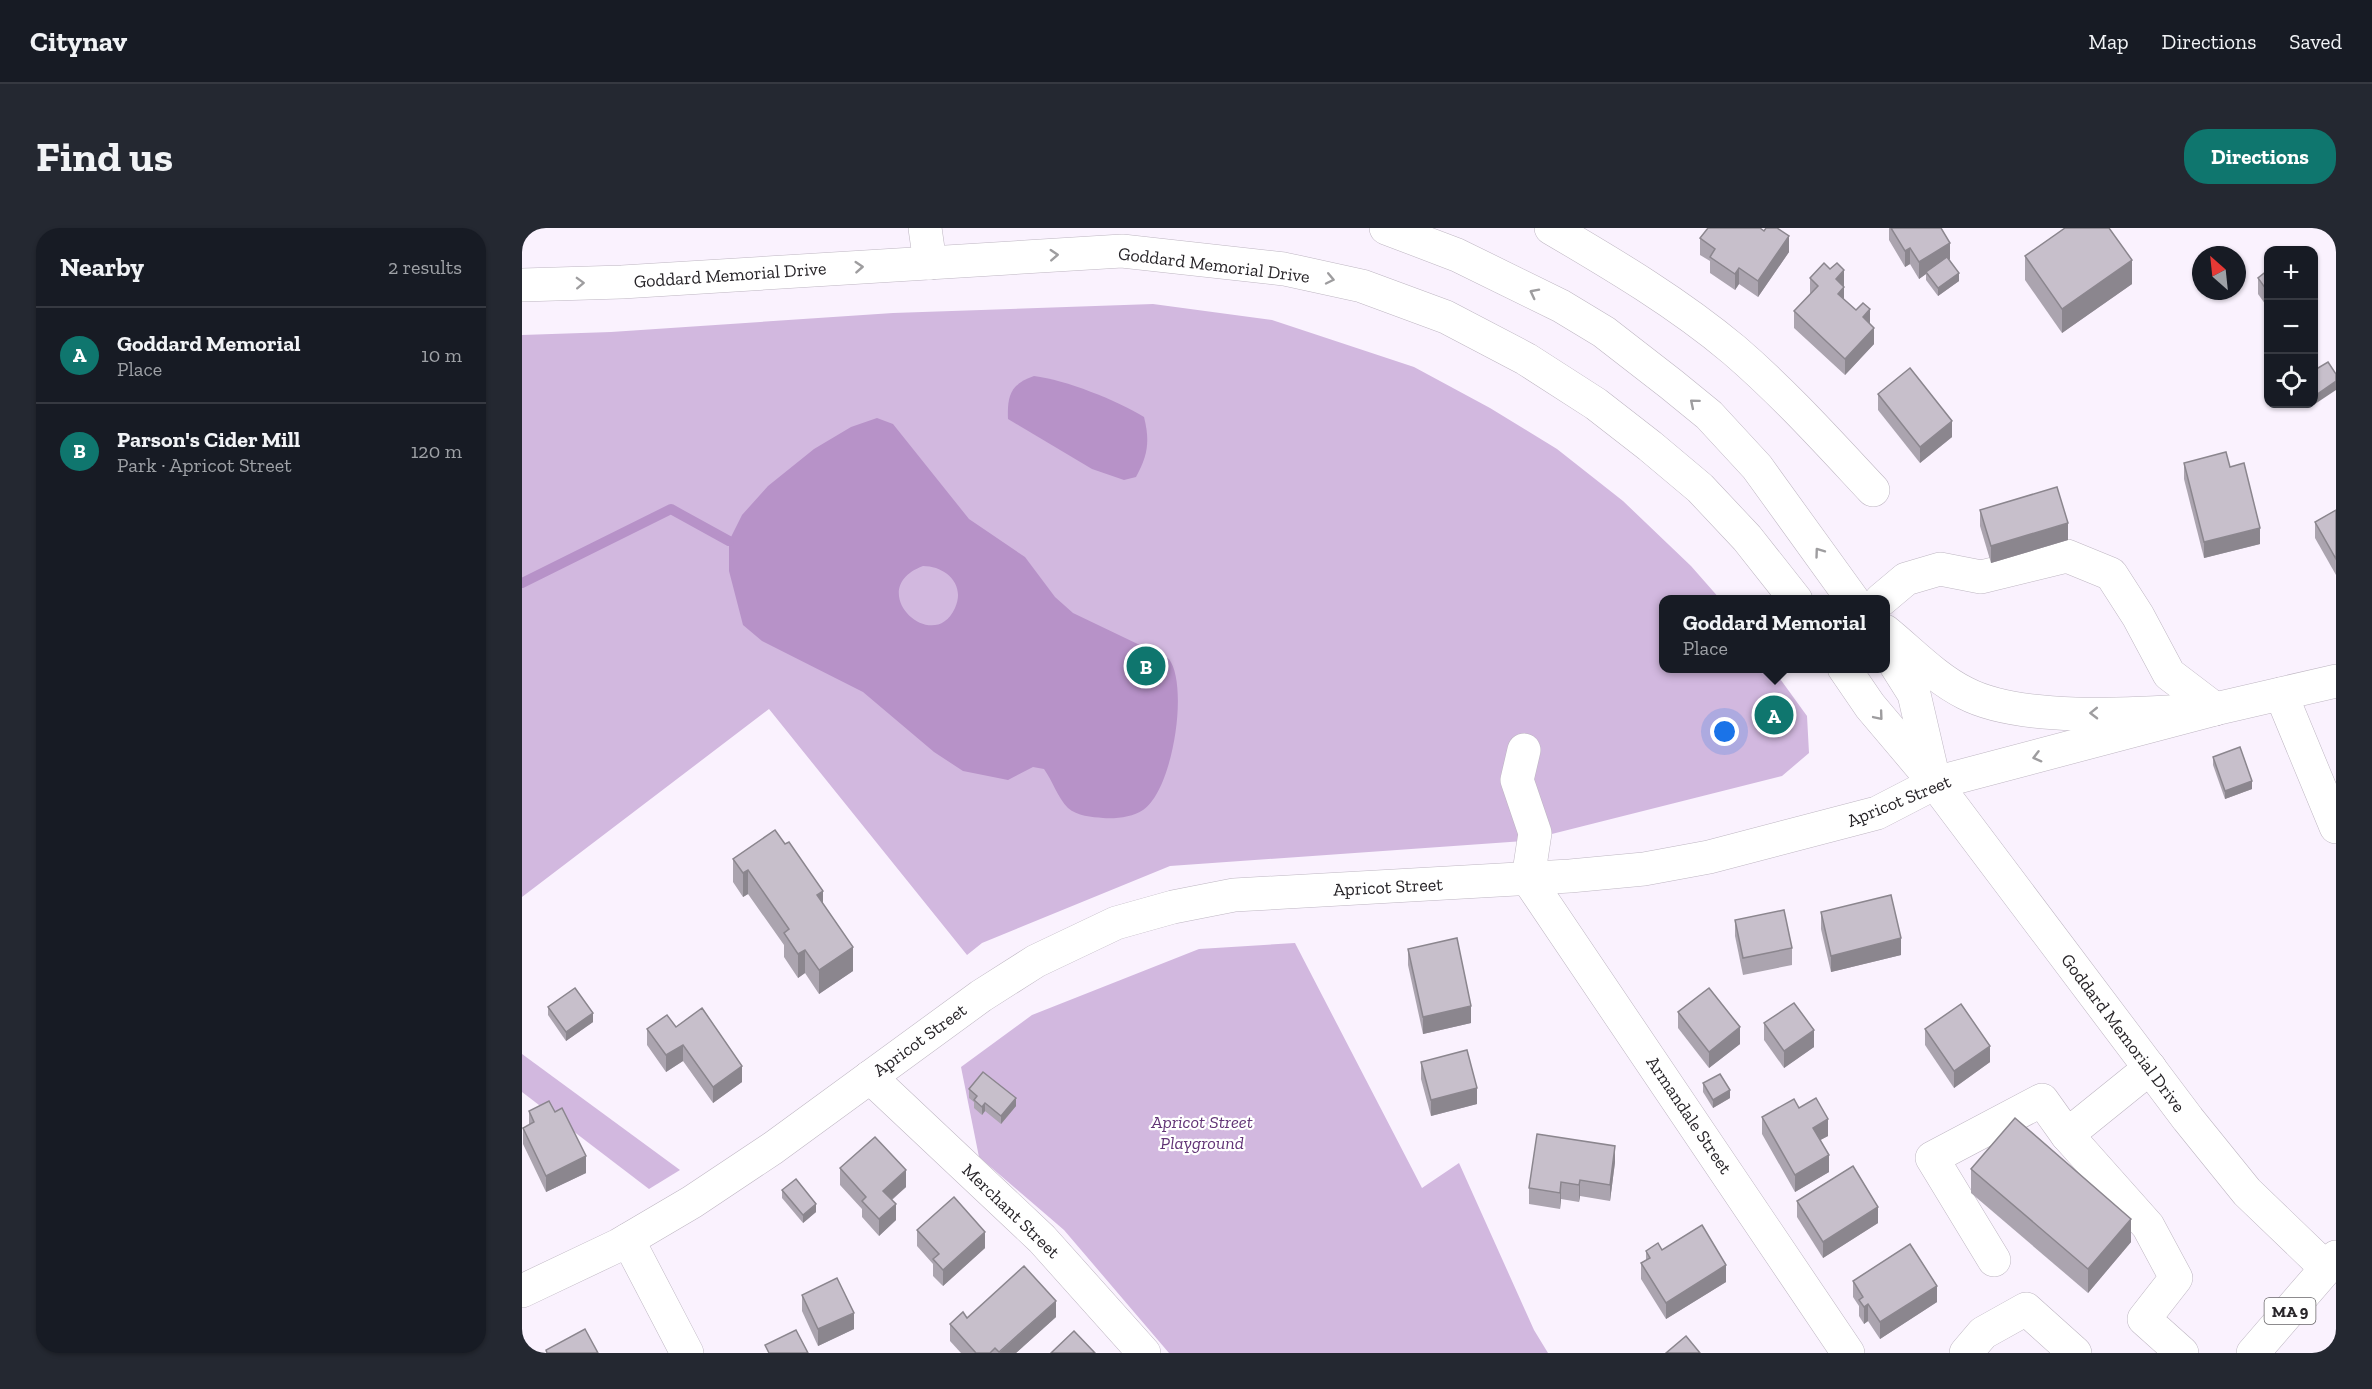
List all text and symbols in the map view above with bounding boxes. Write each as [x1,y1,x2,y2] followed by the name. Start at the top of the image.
[30,25,127,58] text: Citynav
[2089,29,2129,54] text: Map
[2162,29,2256,54] text: Directions
[2289,29,2342,54] text: Saved
[2184,129,2336,184] button: Directions
[36,131,173,182] text: Find us
[1117,242,1311,288] street label: Goddard Memorial Drive
[2192,246,2246,300] north arrow
[2264,246,2318,408] map controls
[2264,246,2318,300] button: +
[1049,249,1058,262] one-way arrow
[60,251,144,283] text: Nearby
[388,255,462,279] text: 2 results
[633,257,827,293] street label: Goddard Memorial Drive
[854,261,863,274] one-way arrow
[1325,272,1335,285] one-way arrow
[576,277,585,290] one-way arrow
[1529,288,1540,300] one-way arrow
[2264,300,2318,354] button: −
[117,330,301,357] text: Goddard Memorial
[73,343,86,367] text: A
[421,343,462,367] text: 10 m
[2264,354,2318,408] button: locate
[117,357,162,381] text: Place
[1690,399,1701,410] one-way arrow
[117,426,300,453] text: Parson's Cider Mill
[73,439,86,463] text: B
[411,439,462,463] text: 120 m
[117,453,292,477] text: Park · Apricot Street
[1815,547,1826,558] one-way arrow
[1659,595,1890,673] popup
[1683,609,1866,636] text: Goddard Memorial
[1683,636,1728,660] text: Place
[1126,644,1166,688] pin: B
[1754,692,1794,738] pin: A
[2089,707,2098,719] one-way arrow
[1871,709,1882,720] one-way arrow
[1710,717,1739,746] your location
[2032,749,2042,762] one-way arrow
[1844,770,1954,832] street label: Apricot Street
[1333,873,1444,901] street label: Apricot Street
[2056,949,2190,1117] street label: Goddard Memorial Drive
[869,999,971,1081] street label: Apricot Street
[1642,1052,1737,1178] street label: Armandale Street
[1150,1111,1253,1154] park label: Apricot Street Playground
[958,1159,1065,1263] street label: Merchant Street
[2264,1298,2316,1324] road number: MA 9

